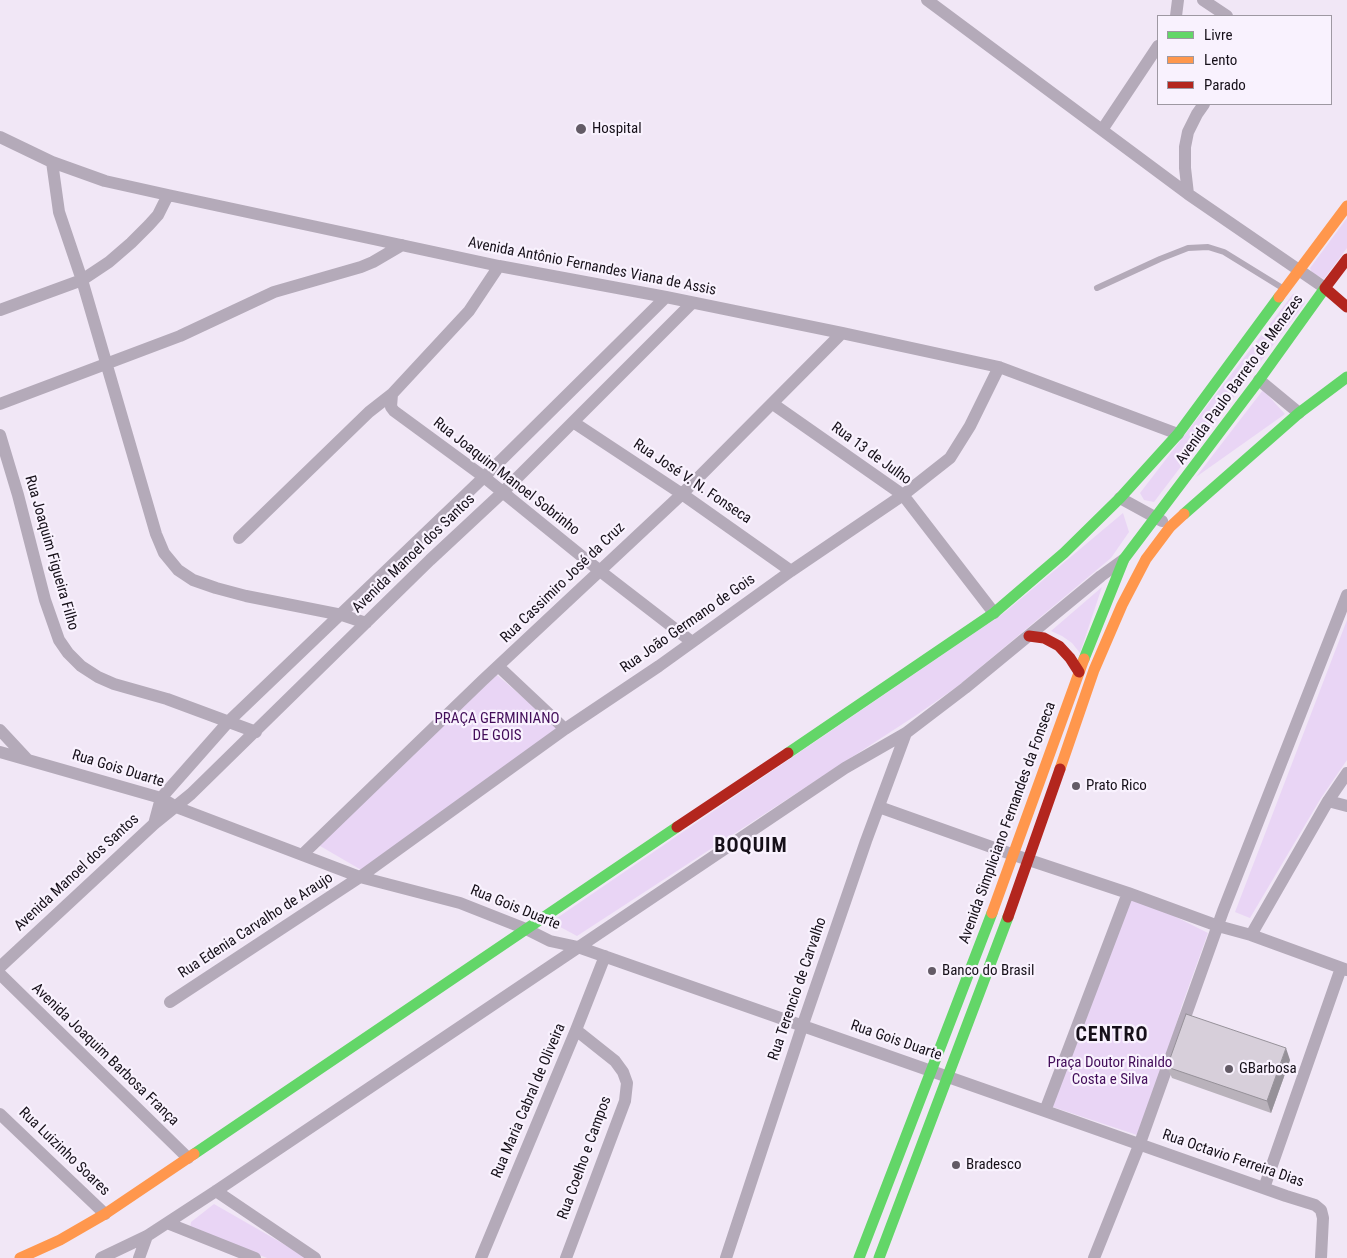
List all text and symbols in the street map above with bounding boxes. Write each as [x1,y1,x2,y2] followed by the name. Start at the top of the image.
[1157,15,1332,105] legend
[1204,26,1232,44] text: Livre
[1204,51,1237,69] text: Lento
[1204,76,1246,94] text: Parado
[592,120,642,138] place label: Hospital
[574,122,588,136] marker: Hospital
[466,234,718,300] street label: Avenida Antônio Fernandes Viana de Assis
[1172,292,1308,468] street label: Avenida Paulo Barreto de Menezes
[429,414,583,540] street label: Rua Joaquim Manoel Sobrinho
[827,419,915,489] street label: Rua 13 de Julho
[630,436,754,528] street label: Rua José V. N. Fonseca
[20,473,82,633] street label: Rua Joaquim Figueira Filho
[349,491,479,617] street label: Avenida Manoel dos Santos
[497,519,629,647] street label: Rua Cassimiro José da Cruz
[617,571,759,677] street label: Rua João Germano de Gois
[956,700,1060,946] street label: Avenida Simpliciano Fernandes da Fonseca
[435,710,559,745] park label: PRAÇA GERMINIANO DE GOIS
[70,746,166,792] street label: Rua Gois Duarte
[1086,777,1147,795] place label: Prato Rico
[1070,780,1082,792] marker: Prato Rico
[11,811,143,935] street label: Avenida Manoel dos Santos
[714,835,788,859] district label: BOQUIM
[175,869,337,983] street label: Rua Edenia Carvalho de Araujo
[467,882,563,934] street label: Rua Gois Duarte
[765,915,831,1063] street label: Rua Terencio de Carvalho
[942,962,1034,980] place label: Banco do Brasil
[926,965,938,977] marker: Banco do Brasil
[28,980,182,1130] street label: Avenida Joaquim Barbosa França
[848,1017,944,1065] street label: Rua Gois Duarte
[488,1021,570,1181] street label: Rua Maria Cabral de Oliveira
[1075,1024,1149,1048] district label: CENTRO
[1048,1054,1172,1089] park label: Praça Doutor Rinaldo Costa e Silva
[1239,1060,1297,1078] place label: GBarbosa
[1223,1063,1235,1075] marker: GBarbosa
[554,1094,616,1222] street label: Rua Coelho e Campos
[15,1104,113,1200] street label: Rua Luizinho Soares
[1160,1126,1306,1192] street label: Rua Octavio Ferreira Dias
[966,1156,1021,1174] place label: Bradesco
[950,1159,962,1171] marker: Bradesco

